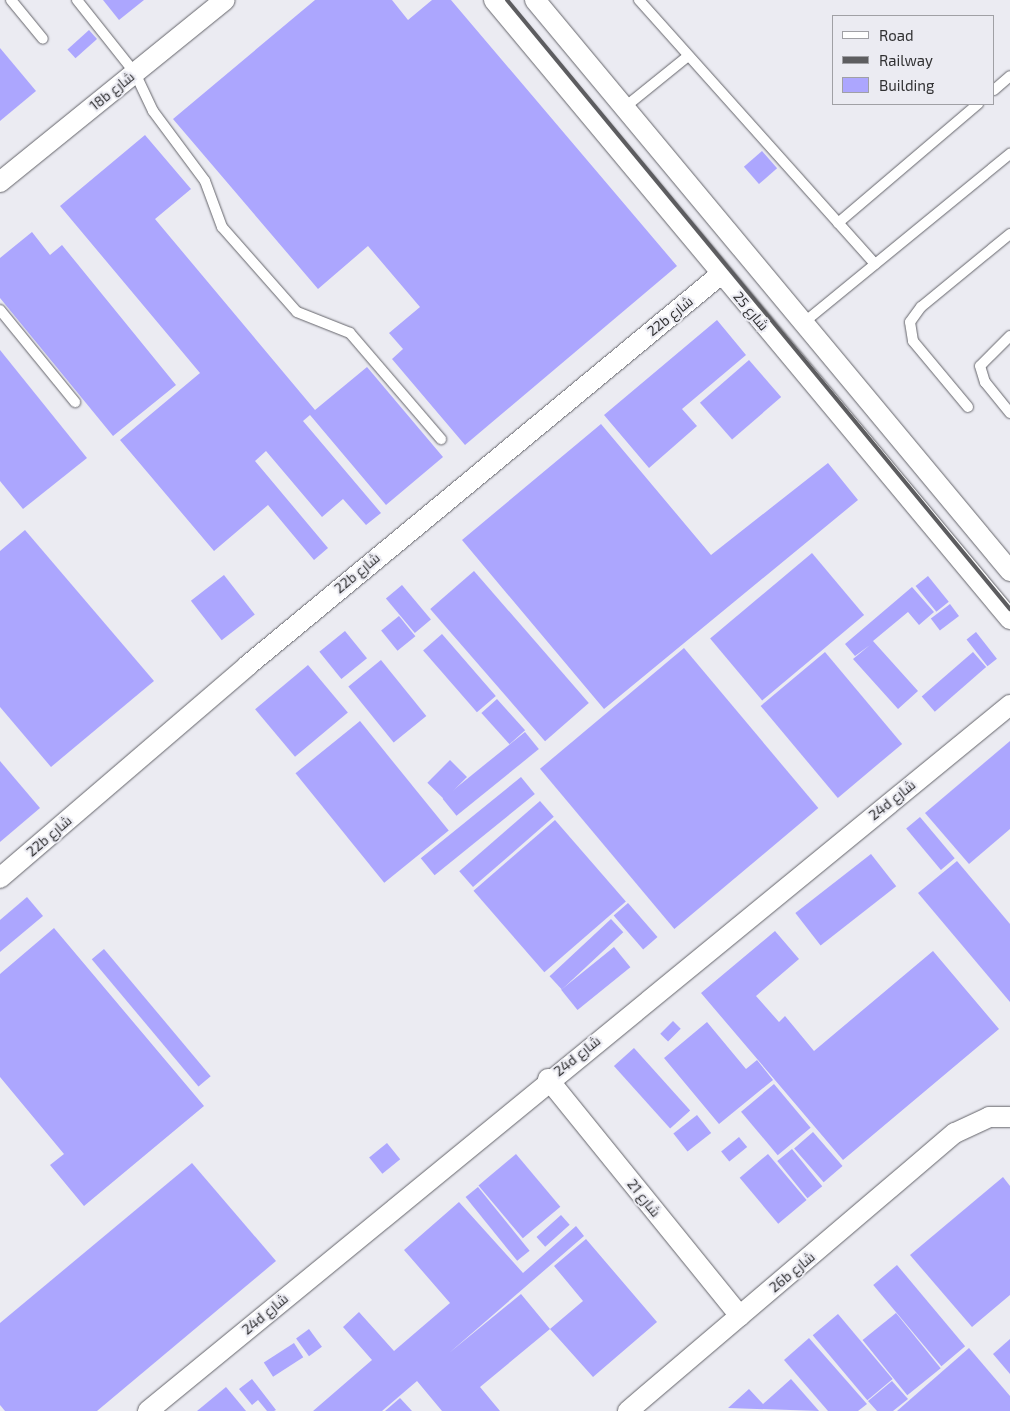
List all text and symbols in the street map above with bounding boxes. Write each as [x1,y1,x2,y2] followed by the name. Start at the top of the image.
[832,15,995,105] legend
[879,26,914,44] text: Road
[879,51,933,69] text: Railway
[86,68,138,114] street label: 18b شارع
[879,76,934,94] text: Building
[730,288,772,334] street label: شارع 25
[644,292,696,340] street label: 22b شارع
[331,549,383,597] street label: 22b شارع
[865,776,919,824] street label: 24d شارع
[23,812,75,860] street label: 22b شارع
[550,1032,604,1080] street label: 24d شارع
[624,1176,664,1220] street label: شارع 21
[766,1248,818,1296] street label: 26b شارع
[239,1290,291,1338] street label: 24d شارع

